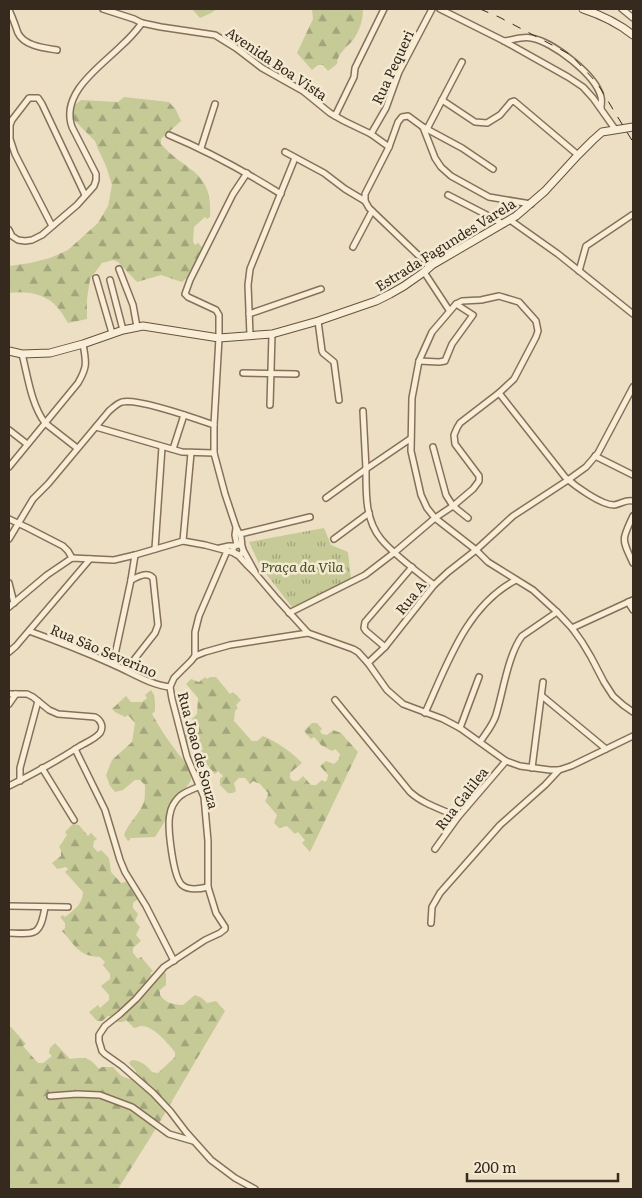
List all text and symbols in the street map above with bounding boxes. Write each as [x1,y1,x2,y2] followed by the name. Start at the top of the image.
[222,21,332,105] street label: Avenida Boa Vista
[366,26,418,107] street label: Rua Pequeri
[371,192,519,295] street label: Estrada Fagundes Varela
[260,556,344,576] park label: Praça da Vila
[390,575,430,618] street label: Rua A
[47,618,161,682] street label: Rua São Severino
[174,689,224,811] street label: Rua Joao de Souza
[430,762,492,834] street label: Rua Galilea
[467,1150,618,1182] scale bar
[474,1155,517,1178] text: 200 m

